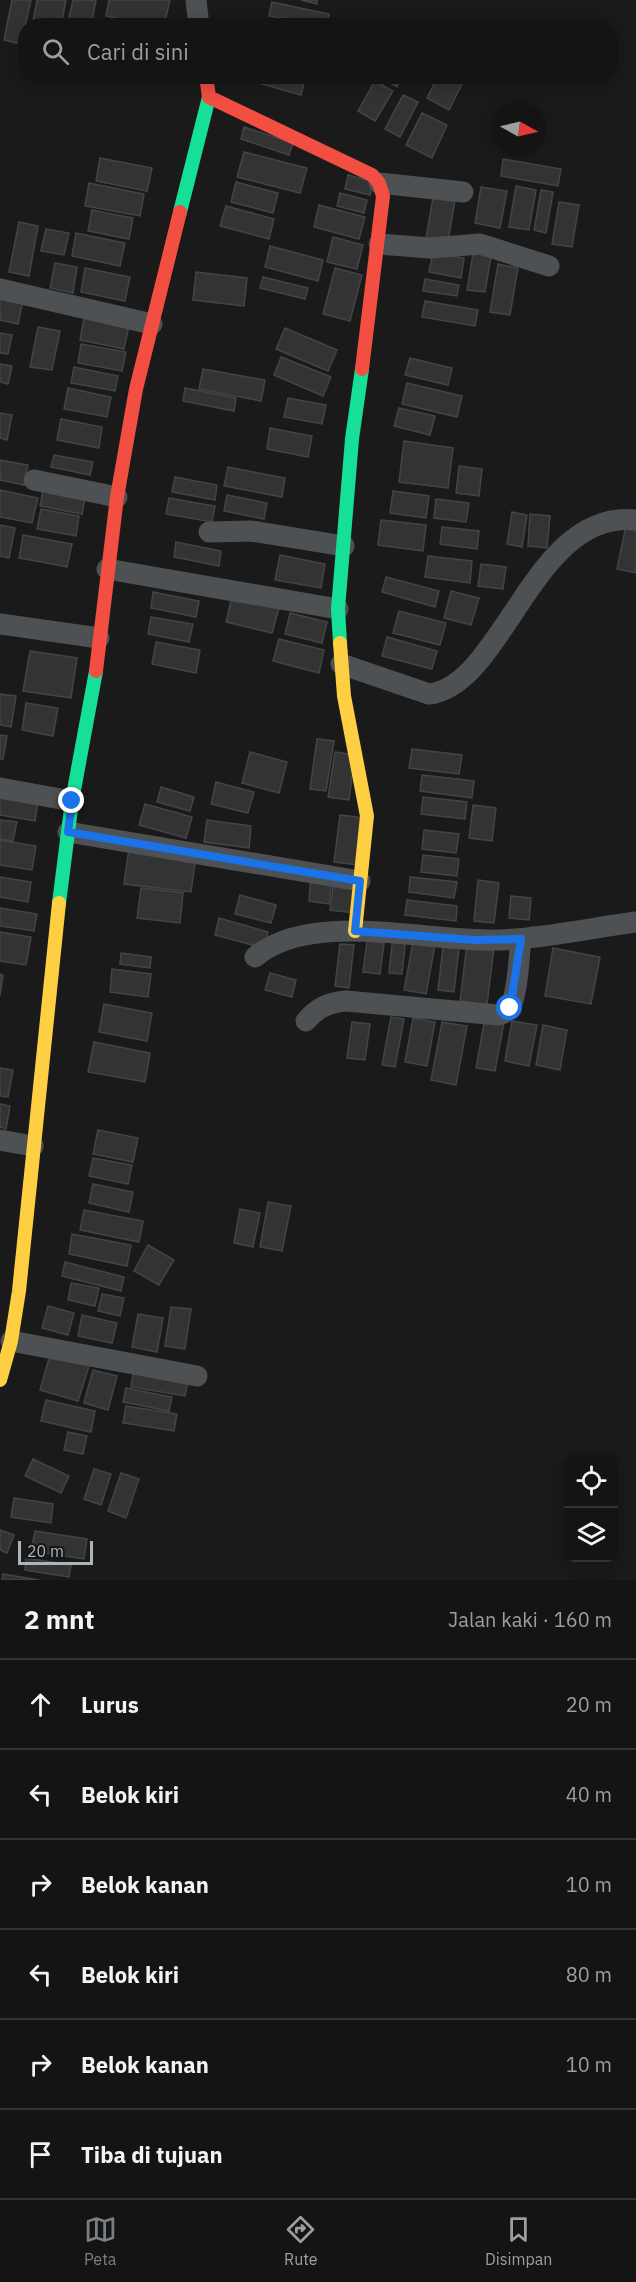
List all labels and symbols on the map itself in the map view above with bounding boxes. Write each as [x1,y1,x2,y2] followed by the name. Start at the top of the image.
[492,102,546,156] north arrow
[58,787,84,813] route end
[496,994,522,1020] route start
[18,1538,93,1566] scale bar

